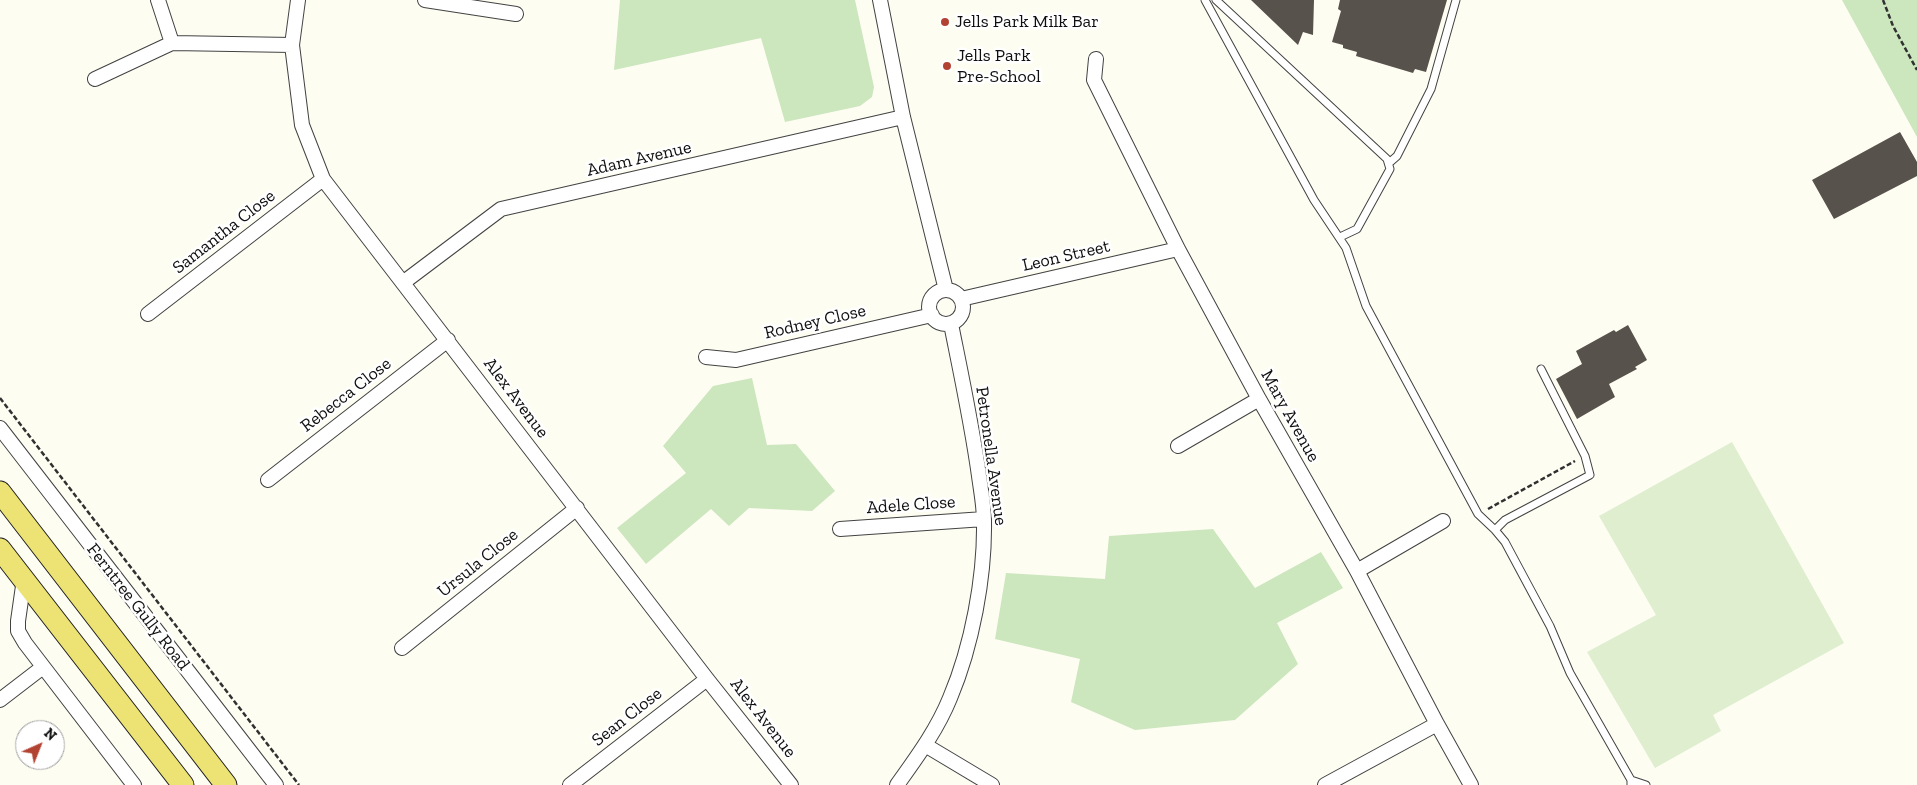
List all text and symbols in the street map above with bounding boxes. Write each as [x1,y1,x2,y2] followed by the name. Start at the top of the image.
[955,11,1099,33] place label: Jells Park Milk Bar
[939,16,951,28] marker: Jells Park Milk Bar
[957,45,1041,88] place label: Jells Park Pre-School
[941,60,953,72] marker: Jells Park Pre-School
[585,136,693,182] street label: Adam Avenue
[168,185,280,279] street label: Samantha Close
[1020,235,1112,277] street label: Leon Street
[762,300,868,344] street label: Rodney Close
[296,353,396,437] street label: Rebecca Close
[479,354,553,442] street label: Alex Avenue
[1256,366,1324,466] street label: Mary Avenue
[971,385,1011,527] street label: Petronella Avenue
[866,491,956,519] street label: Adele Close
[433,524,523,602] street label: Ursula Close
[82,539,194,675] street label: Ferntree Gully Road
[725,674,801,762] street label: Alex Avenue
[588,683,666,751] street label: Sean Close
[15,720,65,770] north arrow
[40,725,60,744] text: N

